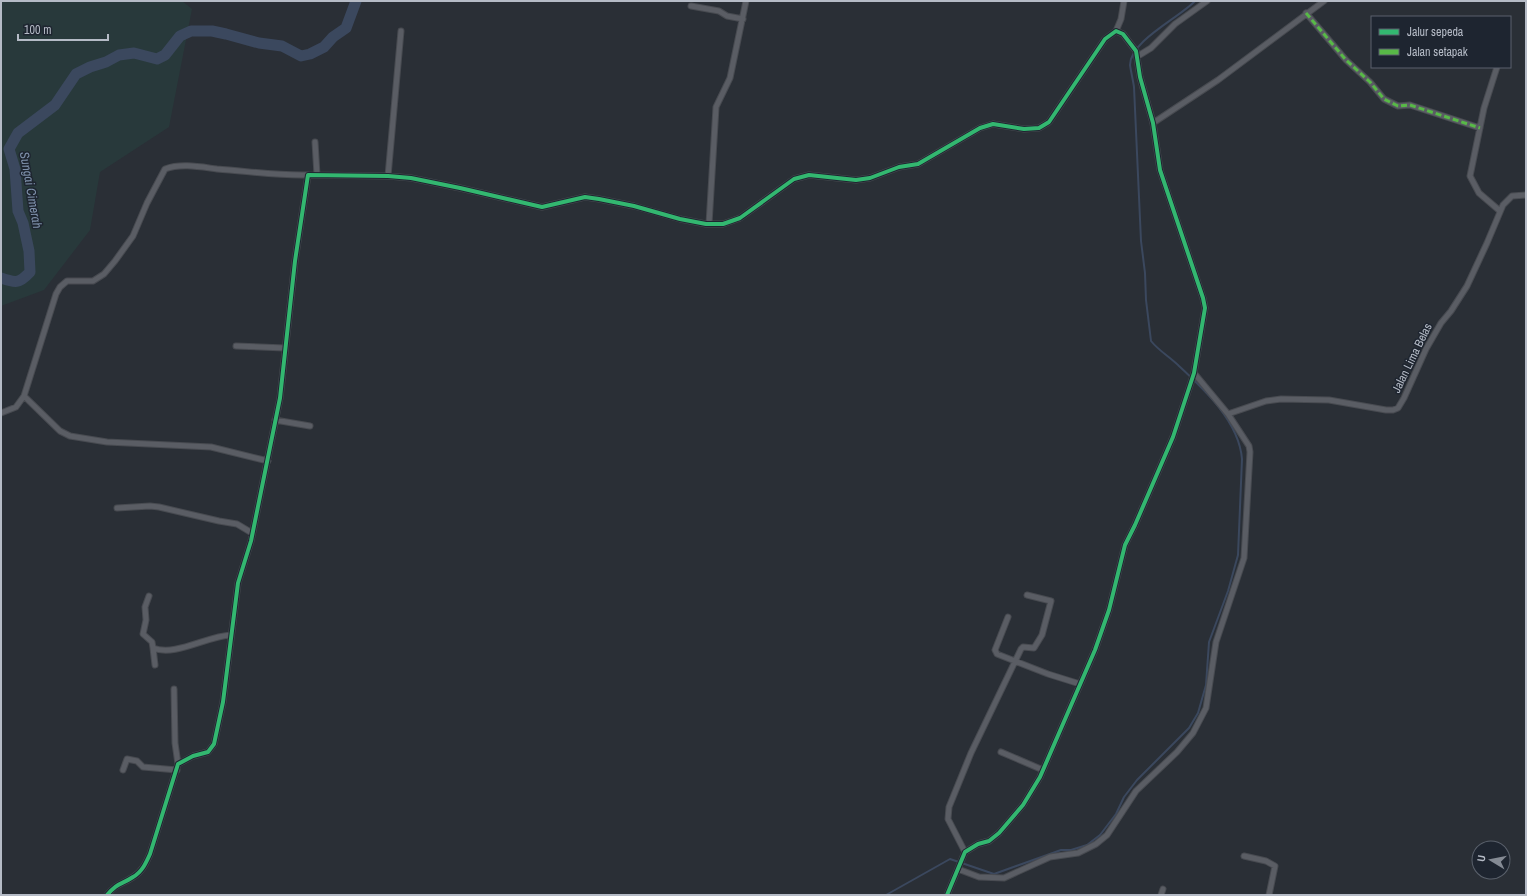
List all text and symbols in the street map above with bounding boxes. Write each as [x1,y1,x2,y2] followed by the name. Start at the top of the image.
[18,16,108,42] scale bar
[1371,16,1511,68] legend
[24,22,51,38] text: 100 m
[1407,24,1464,40] text: Jalur sepeda
[1407,44,1468,60] text: Jalan setapak
[16,150,46,230] water label: Sungai Cimerah
[1388,321,1436,395] street label: Jalan Lima Belas
[1471,840,1511,880] north arrow
[1474,854,1489,863] text: U

